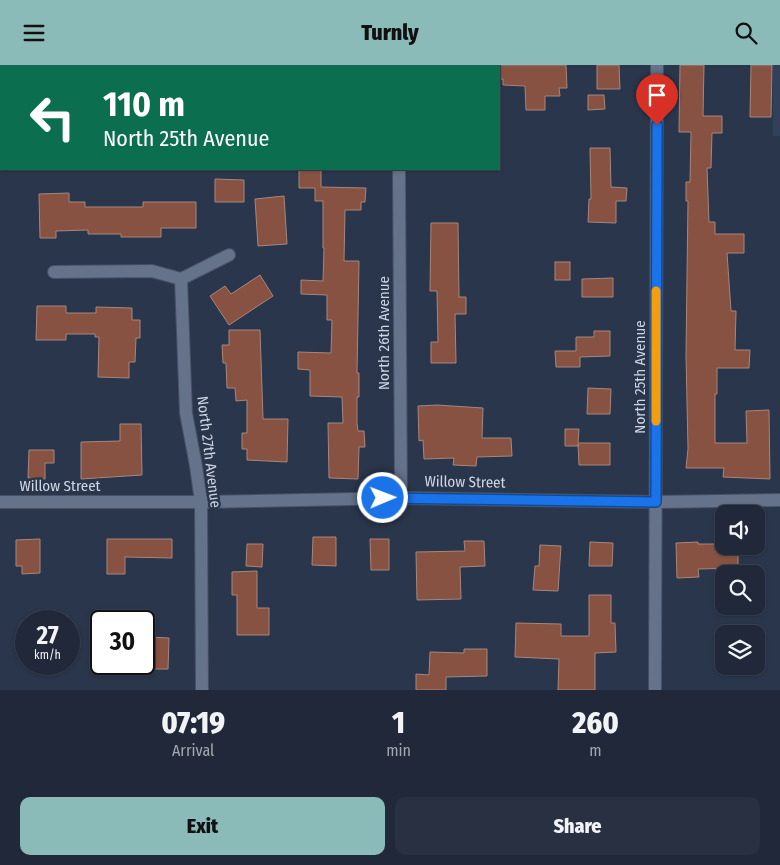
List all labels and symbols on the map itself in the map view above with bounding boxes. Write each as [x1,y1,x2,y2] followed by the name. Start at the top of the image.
[636,74,678,125] pin
[375,276,393,390] street label: North 26th Avenue
[631,320,649,434] street label: North 25th Avenue
[193,395,225,509] street label: North 27th Avenue
[356,471,408,523] position arrow
[424,472,506,492] street label: Willow Street
[20,477,101,495] street label: Willow Street
[90,610,155,675] speed limit sign: 30

